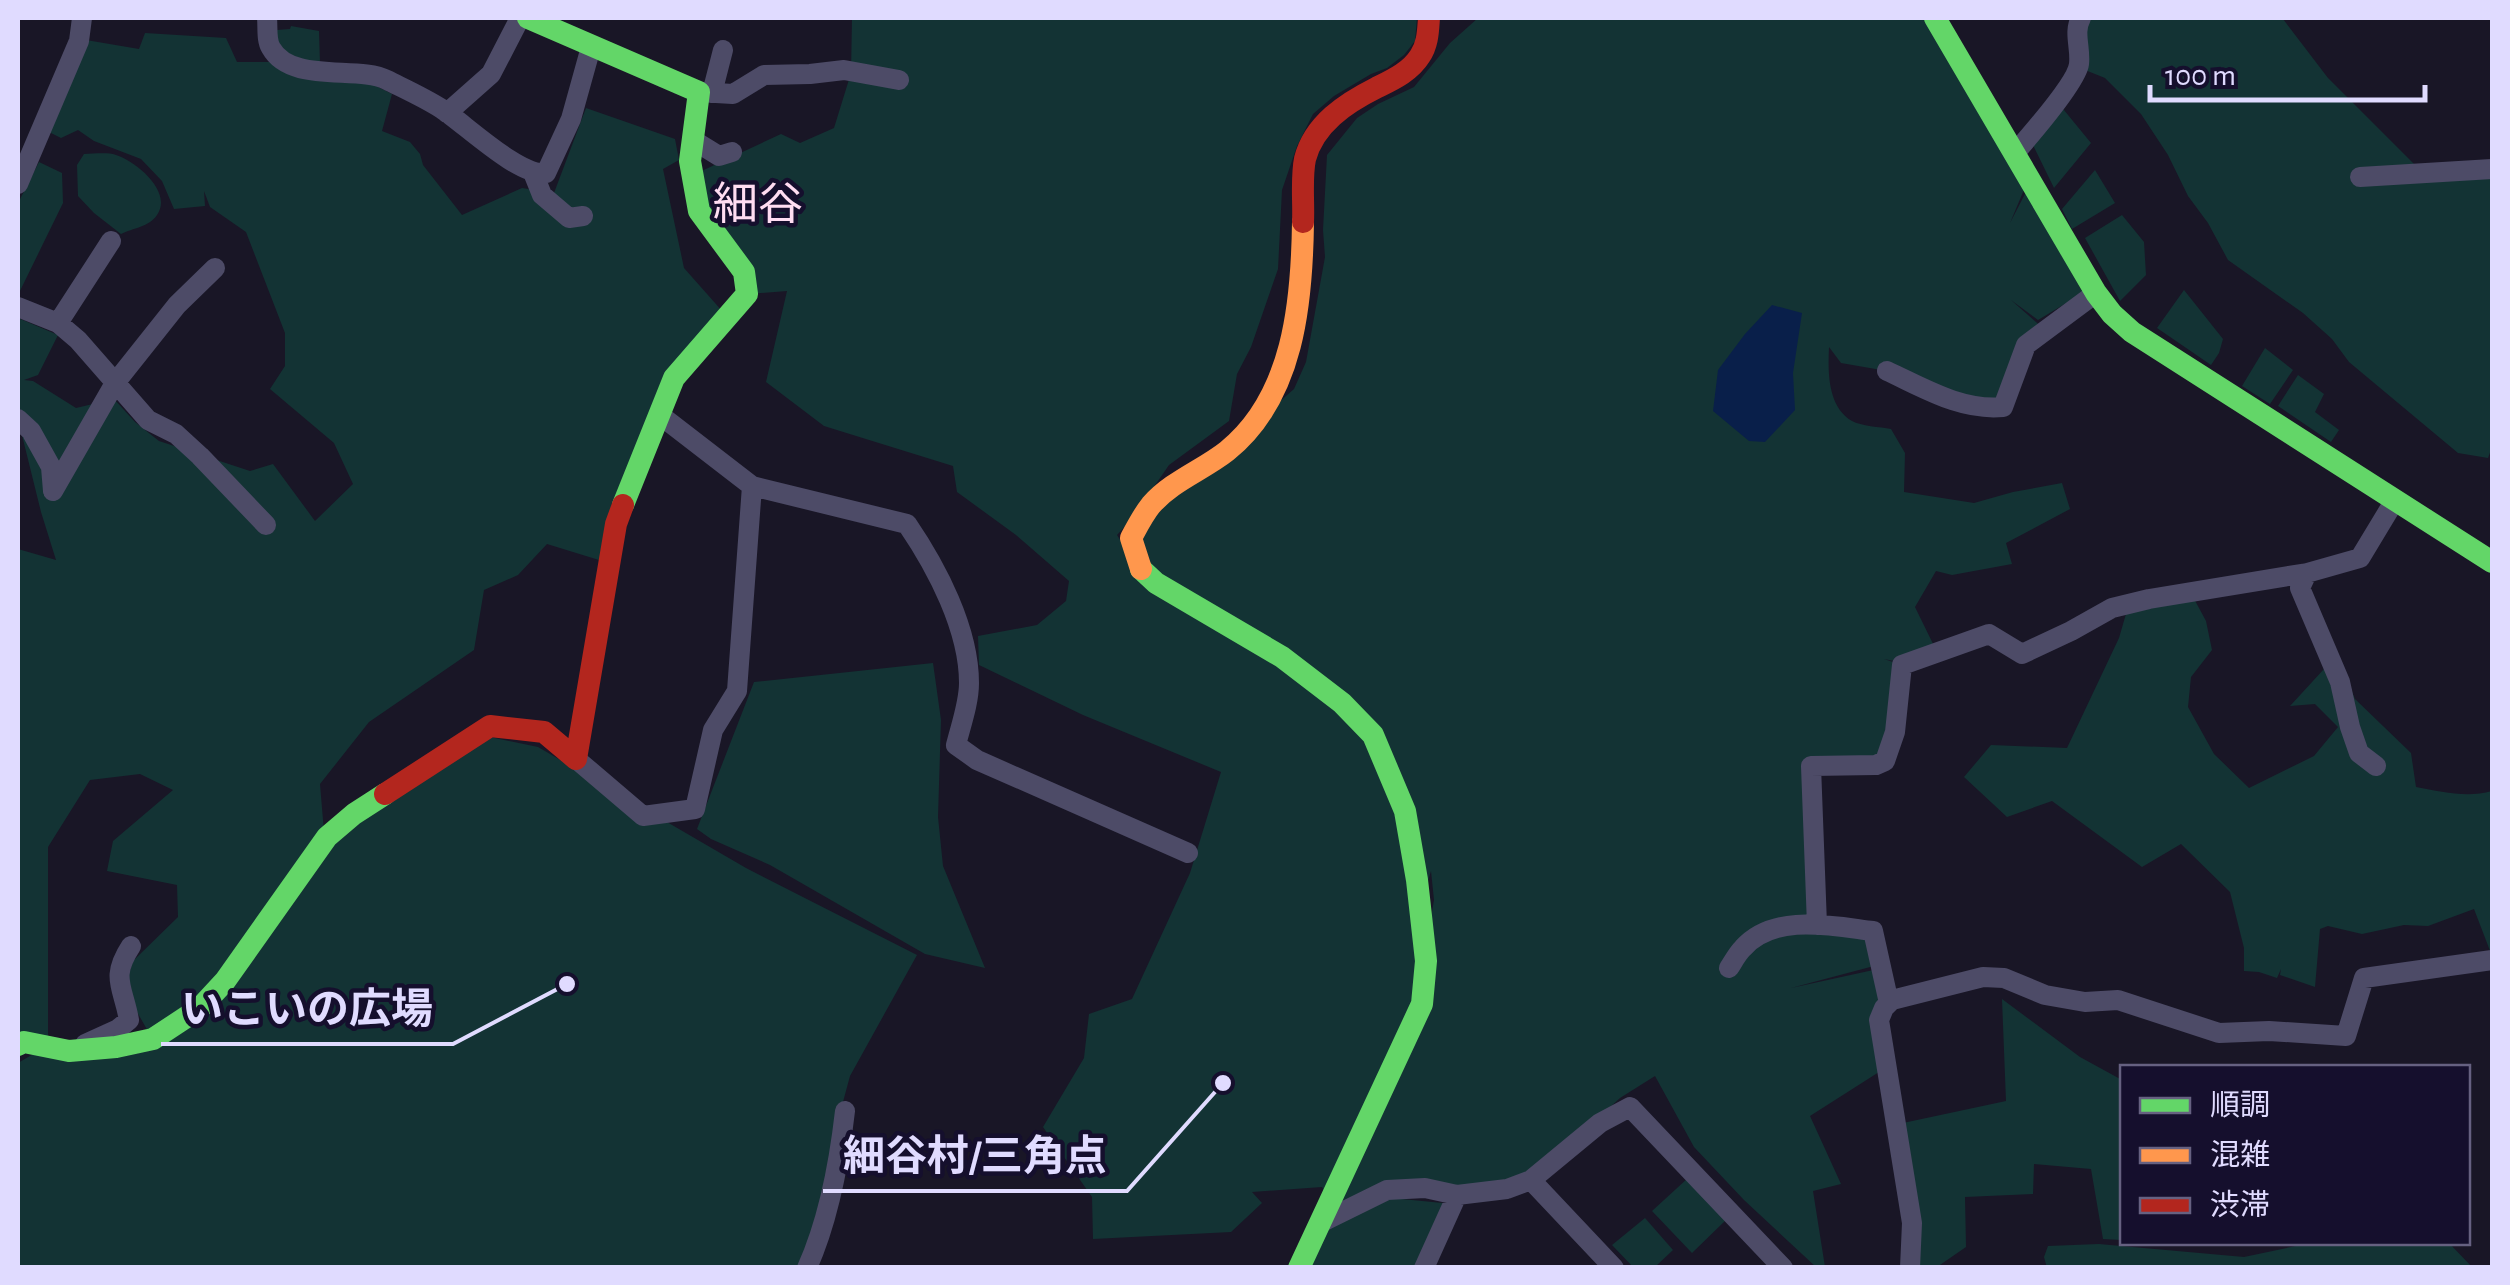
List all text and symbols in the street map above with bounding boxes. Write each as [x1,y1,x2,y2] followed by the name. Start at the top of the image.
[2150,40,2425,102] scale bar
[2165,61,2236,91] text: 100 m
[713,181,803,228] district label: 細谷
[161,972,453,1044] callout: いこいの広場
[181,987,433,1031] text: いこいの広場
[2120,1065,2470,1245] legend
[2210,1090,2270,1121] text: 順調
[823,1119,1127,1191] callout: 細谷村/三角点
[843,1134,1107,1178] text: 細谷村/三角点
[2210,1139,2270,1171] text: 混雑
[2210,1189,2270,1221] text: 渋滞

